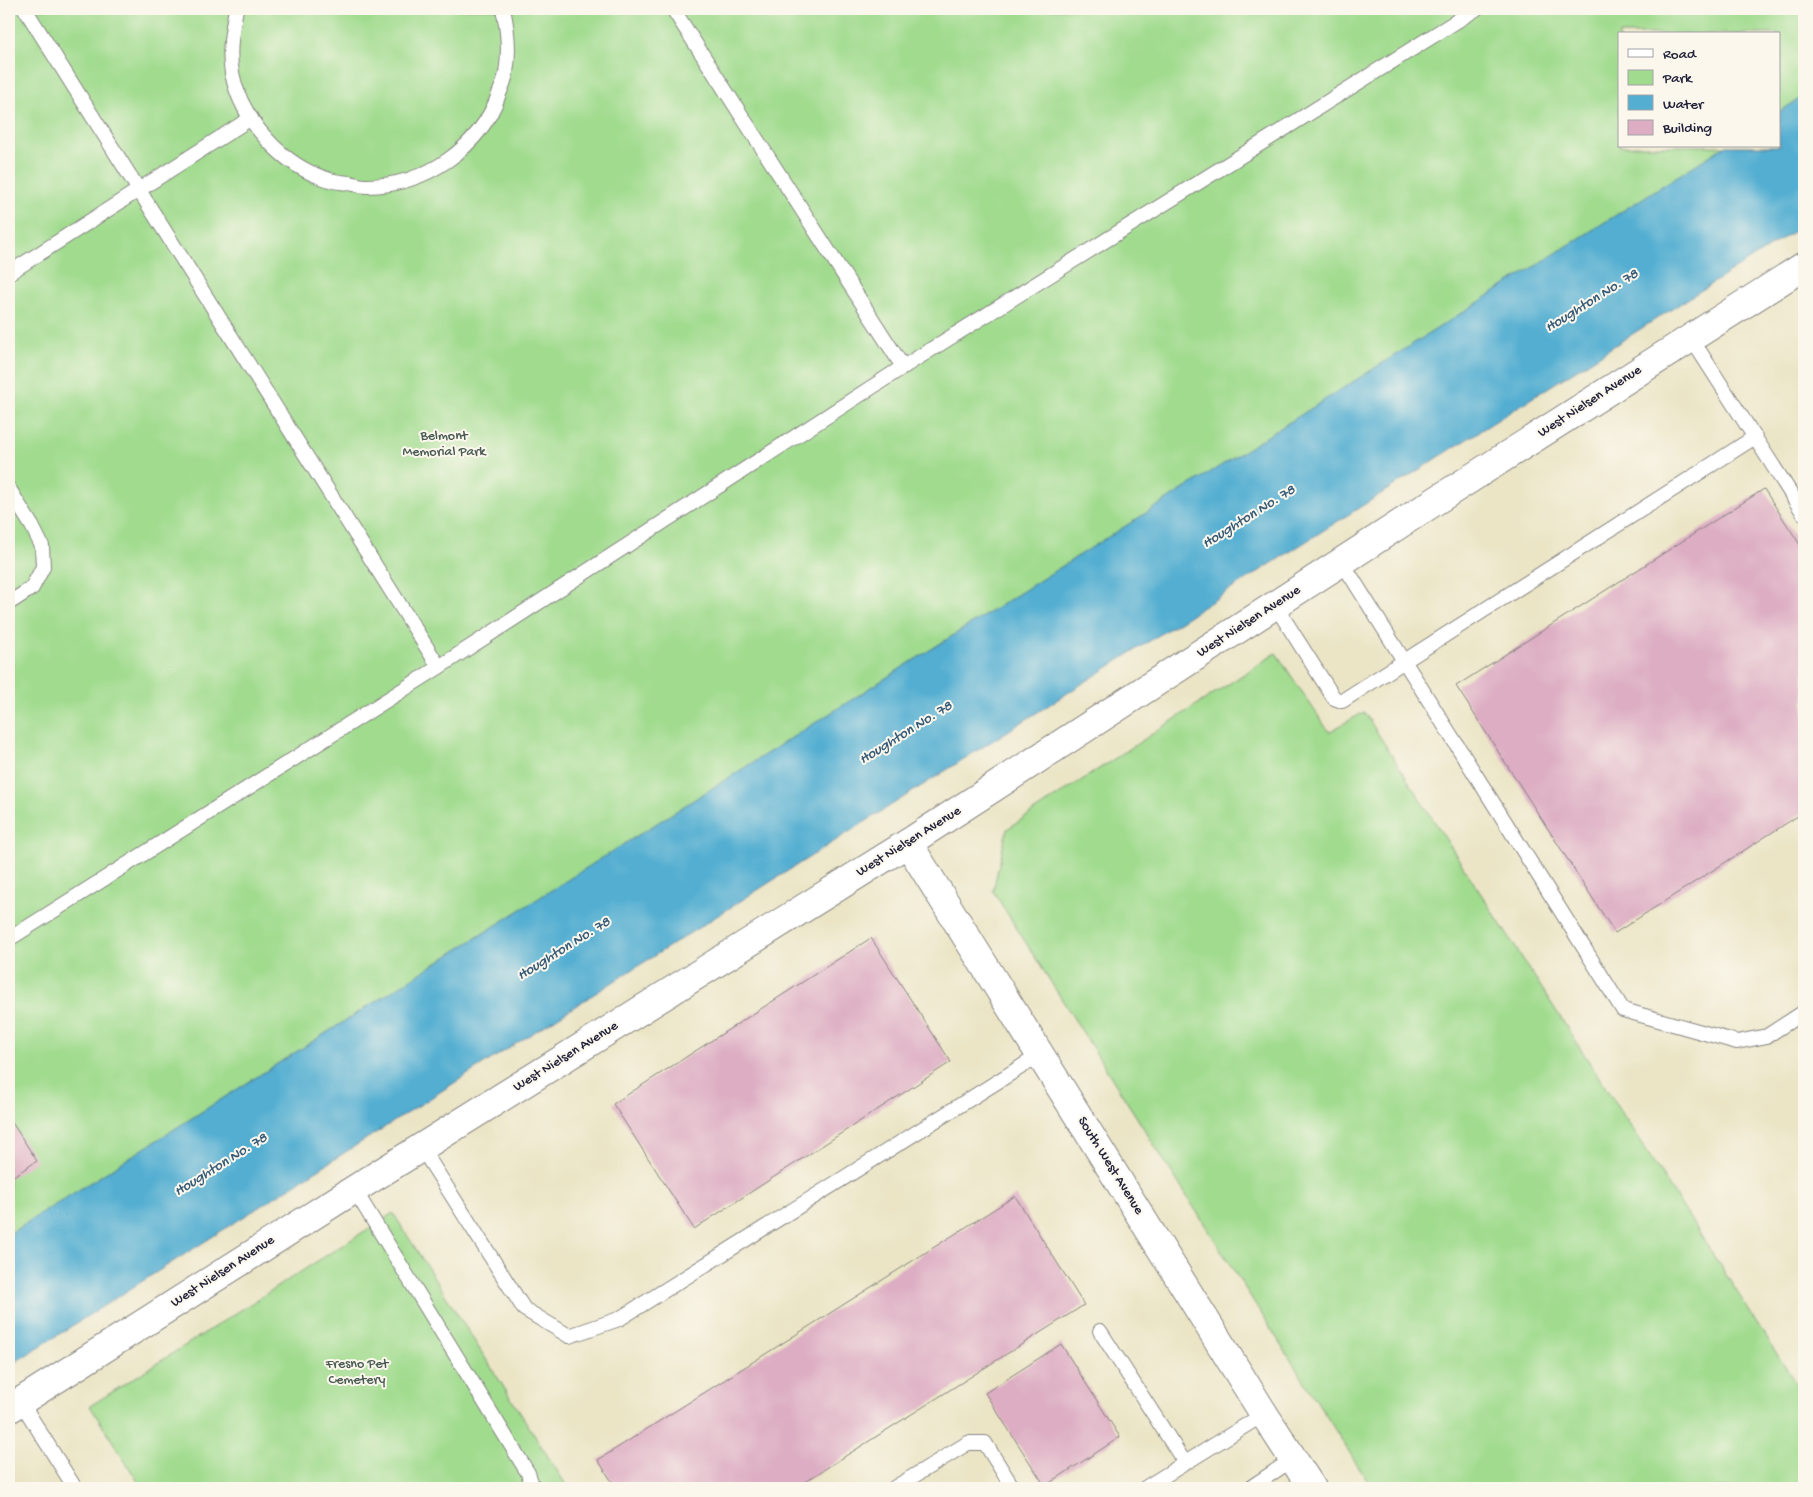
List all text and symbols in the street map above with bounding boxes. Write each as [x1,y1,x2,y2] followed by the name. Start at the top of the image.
[1618,32,1780,148] legend
[1663,46,1697,64] text: Road
[1662,70,1693,88] text: Park
[1663,96,1705,114] text: Water
[1662,120,1712,138] text: Building
[1542,265,1643,337] water label: Houghton No. 78
[1535,362,1646,442] street label: West Nielsen Avenue
[402,428,487,461] park label: Belmont Memorial Park
[1199,481,1300,553] water label: Houghton No. 78
[1194,582,1305,662] street label: West Nielsen Avenue
[856,697,957,769] water label: Houghton No. 78
[854,803,965,881] street label: West Nielsen Avenue
[514,913,615,985] water label: Houghton No. 78
[511,1018,622,1096] street label: West Nielsen Avenue
[1073,1114,1147,1219] street label: South West Avenue
[171,1129,272,1201] water label: Houghton No. 78
[168,1232,279,1312] street label: West Nielsen Avenue
[325,1356,389,1389] park label: Fresno Pet Cemetery

